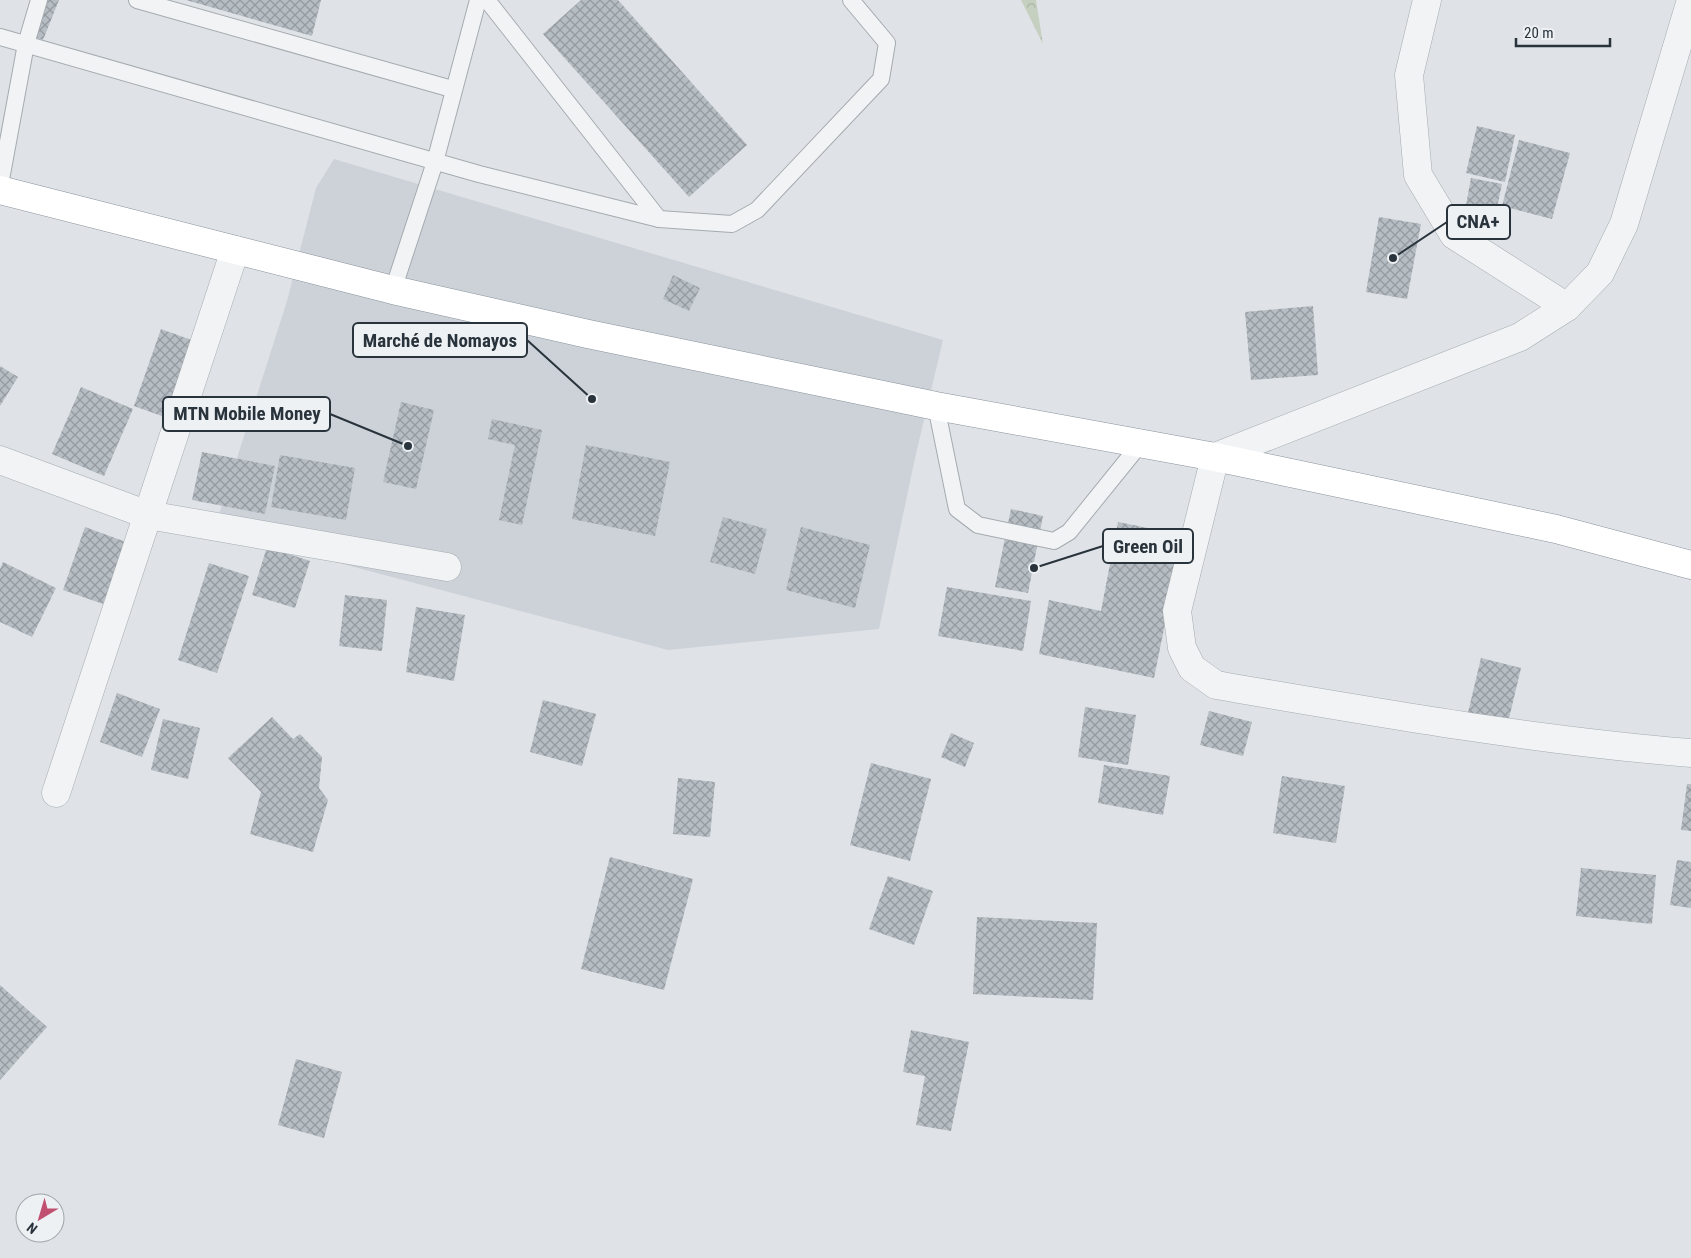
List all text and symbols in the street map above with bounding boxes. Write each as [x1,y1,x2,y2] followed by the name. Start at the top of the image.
[1516,15,1610,47] scale bar
[1524,24,1554,42] text: 20 m
[1447,205,1510,239] callout: CNA+
[1456,210,1500,233] text: CNA+
[353,323,527,357] callout: Marché de Nomayos
[363,329,517,352] text: Marché de Nomayos
[163,397,330,431] callout: MTN Mobile Money
[173,402,321,425] text: MTN Mobile Money
[1103,529,1193,563] callout: Green Oil
[1113,535,1183,558] text: Green Oil
[15,1193,65,1243] north arrow
[24,1219,40,1237] text: N

